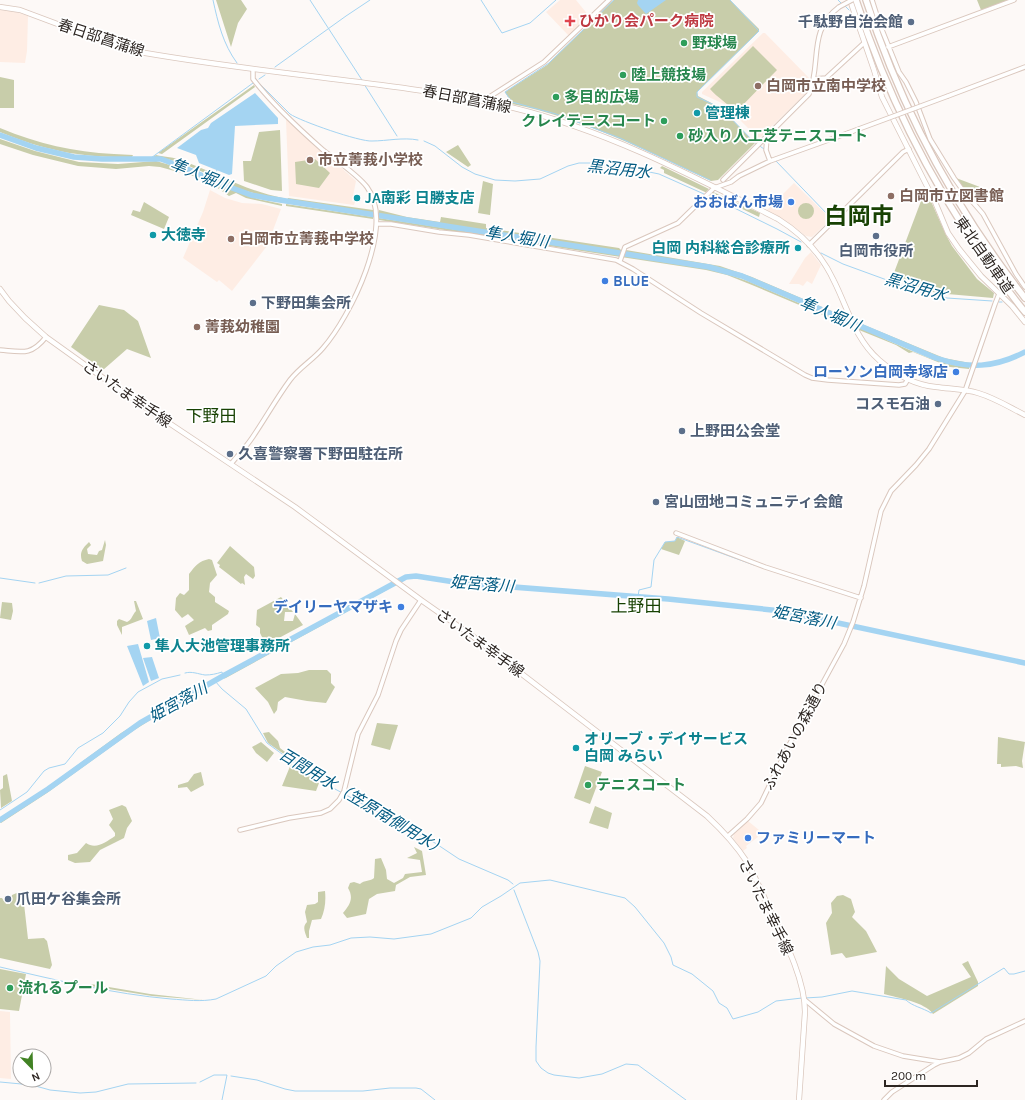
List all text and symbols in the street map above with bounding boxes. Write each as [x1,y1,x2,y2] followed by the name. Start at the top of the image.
[579,12,714,30] place label: ひかり会パーク病院
[798,13,903,31] place label: 千駄野自治会館
[564,15,576,27] marker: ひかり会パーク病院
[55,16,147,60] street label: 春日部菖蒲線
[906,17,916,27] marker: 千駄野自治会館
[692,34,737,52] place label: 野球場
[679,38,689,48] marker: 野球場
[631,66,706,84] place label: 陸上競技場
[618,70,628,80] marker: 陸上競技場
[766,77,886,95] place label: 白岡市立南中学校
[753,81,763,91] marker: 白岡市立南中学校
[421,82,513,116] street label: 春日部菖蒲線
[564,88,639,106] place label: 多目的広場
[551,92,561,102] marker: 多目的広場
[705,104,750,122] place label: 管理棟
[692,108,702,118] marker: 管理棟
[521,112,656,130] place label: クレイテニスコート
[659,116,669,126] marker: クレイテニスコート
[688,127,868,145] place label: 砂入り人工芝テニスコート
[675,131,685,141] marker: 砂入り人工芝テニスコート
[318,151,423,169] place label: 市立菁莪小学校
[168,154,236,197] water label: 隼人堀川
[305,155,315,165] marker: 市立菁莪小学校
[586,156,654,182] water label: 黒沼用水
[899,187,1004,205] place label: 白岡市立図書館
[365,189,475,207] place label: JA南彩 日勝支店
[886,191,896,201] marker: 白岡市立図書館
[352,193,362,203] marker: JA南彩 日勝支店
[693,193,783,211] place label: おおばん市場
[786,197,796,207] marker: おおばん市場
[825,203,894,230] district label: 白岡市
[951,213,1017,297] street label: 東北自動車道
[484,223,552,252] water label: 隼人堀川
[161,226,206,244] place label: 大徳寺
[148,230,158,240] marker: 大徳寺
[239,230,374,248] place label: 白岡市立菁莪中学校
[871,231,881,241] marker: 白岡市役所
[226,234,236,244] marker: 白岡市立菁莪中学校
[651,239,790,257] place label: 白岡 内科総合診療所
[838,242,914,260] place label: 白岡市役所
[793,243,803,253] marker: 白岡 内科総合診療所
[883,269,951,306] water label: 黒沼用水
[613,272,649,290] place label: BLUE
[600,276,610,286] marker: BLUE
[797,293,865,336] water label: 隼人堀川
[261,294,351,312] place label: 下野田集会所
[248,298,258,308] marker: 下野田集会所
[205,318,280,336] place label: 菁莪幼稚園
[192,322,202,332] marker: 菁莪幼稚園
[79,357,175,431] street label: さいたま幸手線
[813,363,948,381] place label: ローソン白岡寺塚店
[951,367,961,377] marker: ローソン白岡寺塚店
[855,395,930,413] place label: コスモ石油
[933,399,943,409] marker: コスモ石油
[186,406,237,426] district label: 下野田
[690,422,780,440] place label: 上野田公会堂
[677,426,687,436] marker: 上野田公会堂
[238,445,403,463] place label: 久喜警察署下野田駐在所
[225,449,235,459] marker: 久喜警察署下野田駐在所
[664,493,843,511] place label: 宮山団地コミュニティ会館
[651,497,661,507] marker: 宮山団地コミュニティ会館
[449,572,517,596] water label: 姫宮落川
[611,596,662,616] district label: 上野田
[273,598,393,616] place label: デイリーヤマザキ
[396,602,406,612] marker: デイリーヤマザキ
[771,602,839,633] water label: 姫宮落川
[432,605,528,681] street label: さいたま幸手線
[155,637,290,655] place label: 隼人大池管理事務所
[142,641,152,651] marker: 隼人大池管理事務所
[145,677,212,726] water label: 姫宮落川
[759,679,831,793] street label: ふれあいの森通り
[584,730,748,765] place label: オリーブ・デイサービス 白岡 みらい
[571,743,581,753] marker: オリーブ・デイサービス 白岡 みらい
[276,744,450,860] water label: 百間用水（笠原南側用水）
[596,776,686,794] place label: テニスコート
[583,780,593,790] marker: テニスコート
[756,829,876,847] place label: ファミリーマート
[743,833,753,843] marker: ファミリーマート
[735,856,797,958] street label: さいたま幸手線
[16,890,121,908] place label: 爪田ケ谷集会所
[3,894,13,904] marker: 爪田ケ谷集会所
[18,979,108,997] place label: 流れるプール
[5,983,15,993] marker: 流れるプール
[12,1048,52,1088] north arrow
[885,1062,977,1088] scale bar
[30,1069,42,1084] text: N
[891,1069,926,1083] text: 200 m

